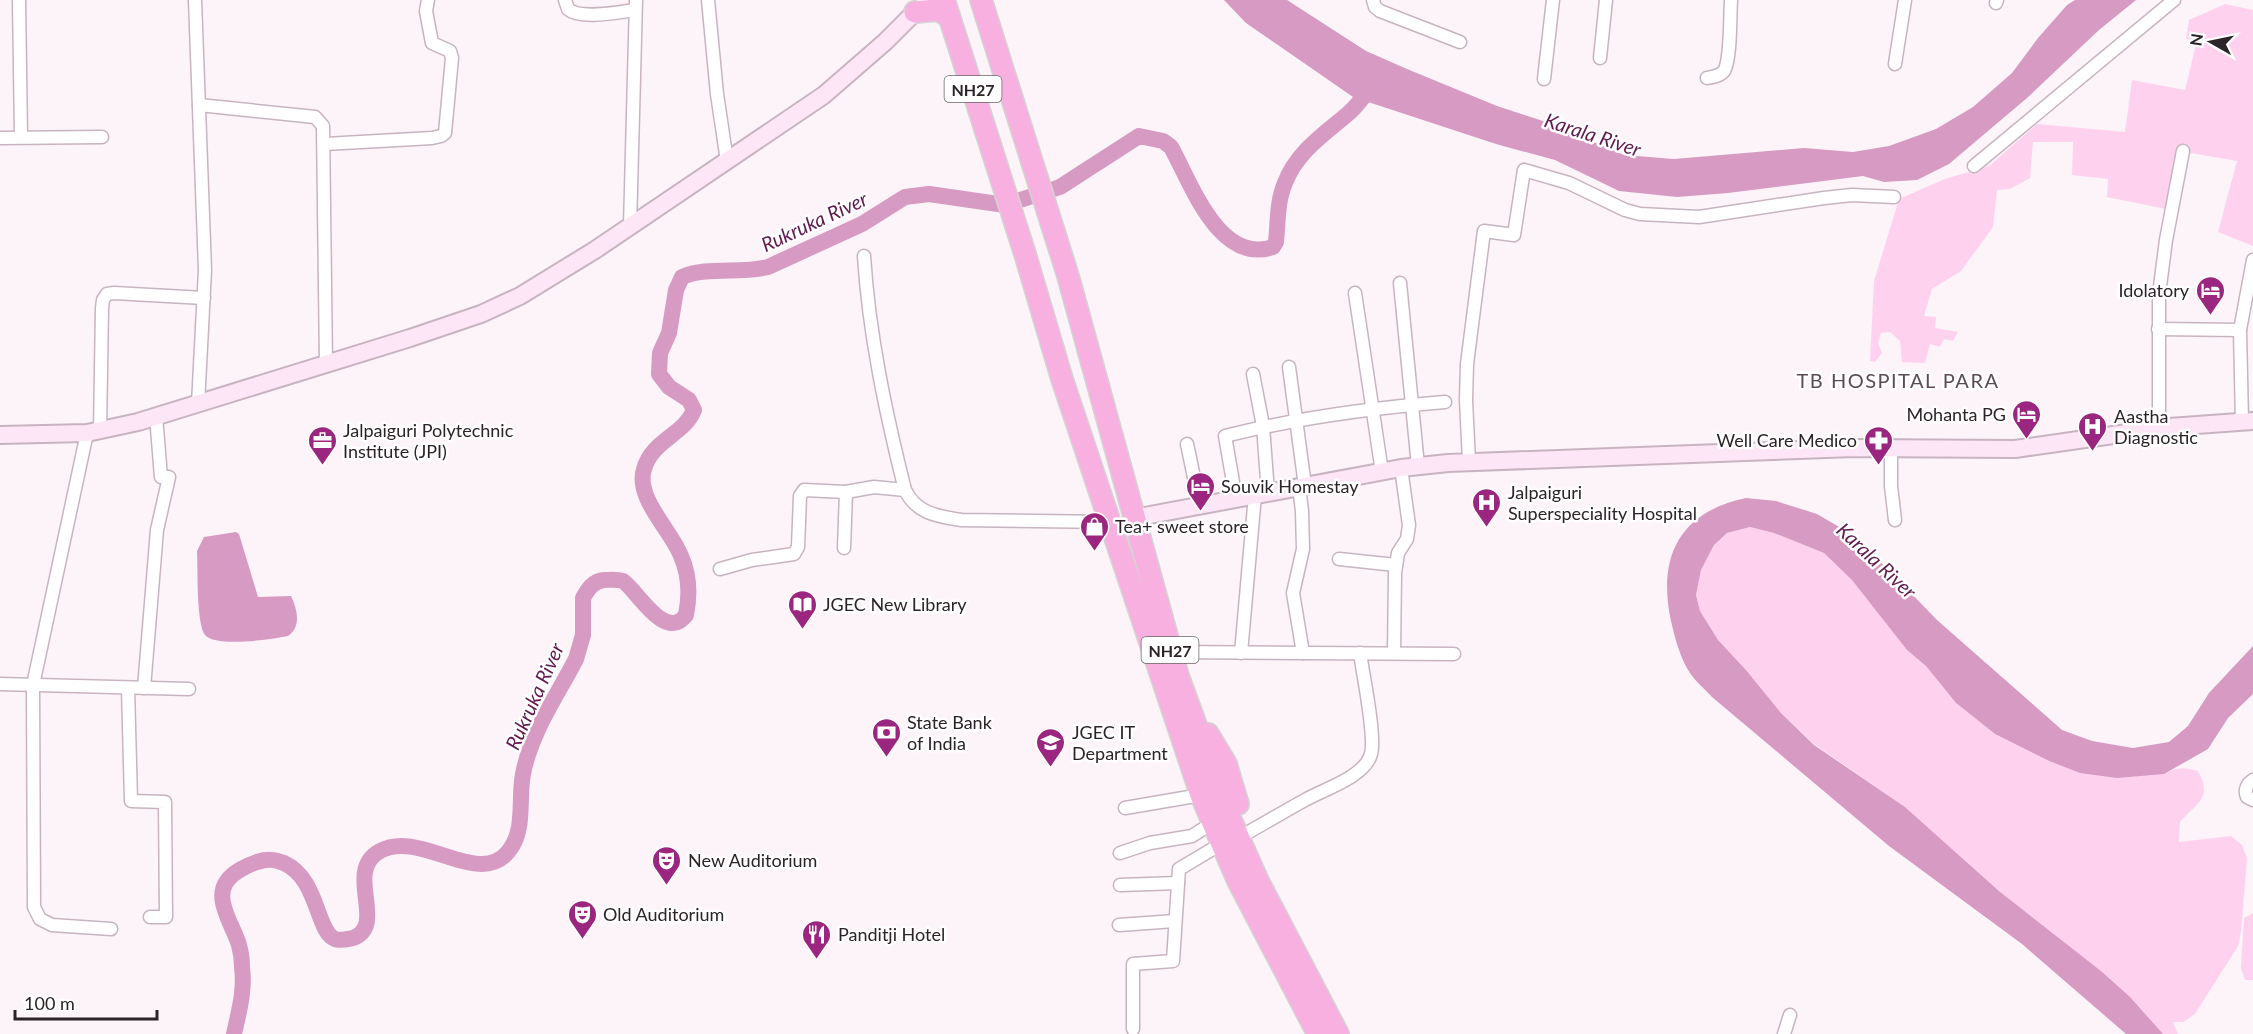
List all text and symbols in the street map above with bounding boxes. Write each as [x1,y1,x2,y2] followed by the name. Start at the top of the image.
[2181,12,2241,72] north arrow
[2185,32,2206,47] text: N
[944,76,1002,102] road number: NH27
[1542,107,1645,161] water label: Karala River
[757,185,872,256] water label: Rukruka River
[2194,274,2226,316] hotel icon: Idolatory
[2118,279,2190,301] place label: Idolatory
[1797,368,1999,392] district label: TB HOSPITAL PARA
[2011,398,2043,440] hotel icon: Mohanta PG
[1906,403,2006,425] place label: Mohanta PG
[2114,405,2198,448] place label: Aastha Diagnostic
[2077,410,2109,452] hospital icon: Aastha Diagnostic
[343,419,514,462] place label: Jalpaiguri Polytechnic Institute (JPI)
[306,424,338,466] office icon: Jalpaiguri Polytechnic Institute (JPI)
[1862,424,1894,466] pharmacy icon: Well Care Medico
[1717,429,1857,451] place label: Well Care Medico
[1184,470,1216,512] hotel icon: Souvik Homestay
[1221,475,1359,497] place label: Souvik Homestay
[1508,481,1697,524] place label: Jalpaiguri Superspeciality Hospital
[1471,486,1503,528] hospital icon: Jalpaiguri Superspeciality Hospital
[1078,510,1110,552] shop icon: Tea+ sweet store
[1115,515,1249,537] place label: Tea+ sweet store
[1832,517,1923,604] water label: Karala River
[786,588,818,630] library icon: JGEC New Library
[823,593,967,615] place label: JGEC New Library
[1142,637,1198,663] road number: NH27
[500,638,569,753] water label: Rukruka River
[907,711,993,754] place label: State Bank of India
[870,716,902,758] bank icon: State Bank of India
[1072,721,1168,764] place label: JGEC IT Department
[1035,726,1067,768] school or university icon: JGEC IT Department
[651,844,683,886] theatre icon: New Auditorium
[688,849,817,871] place label: New Auditorium
[566,898,598,940] theatre icon: Old Auditorium
[603,903,724,925] place label: Old Auditorium
[801,918,833,960] restaurant icon: Panditji Hotel
[838,923,945,945] place label: Panditji Hotel
[15,983,158,1021] scale bar
[24,992,75,1014] text: 100 m

